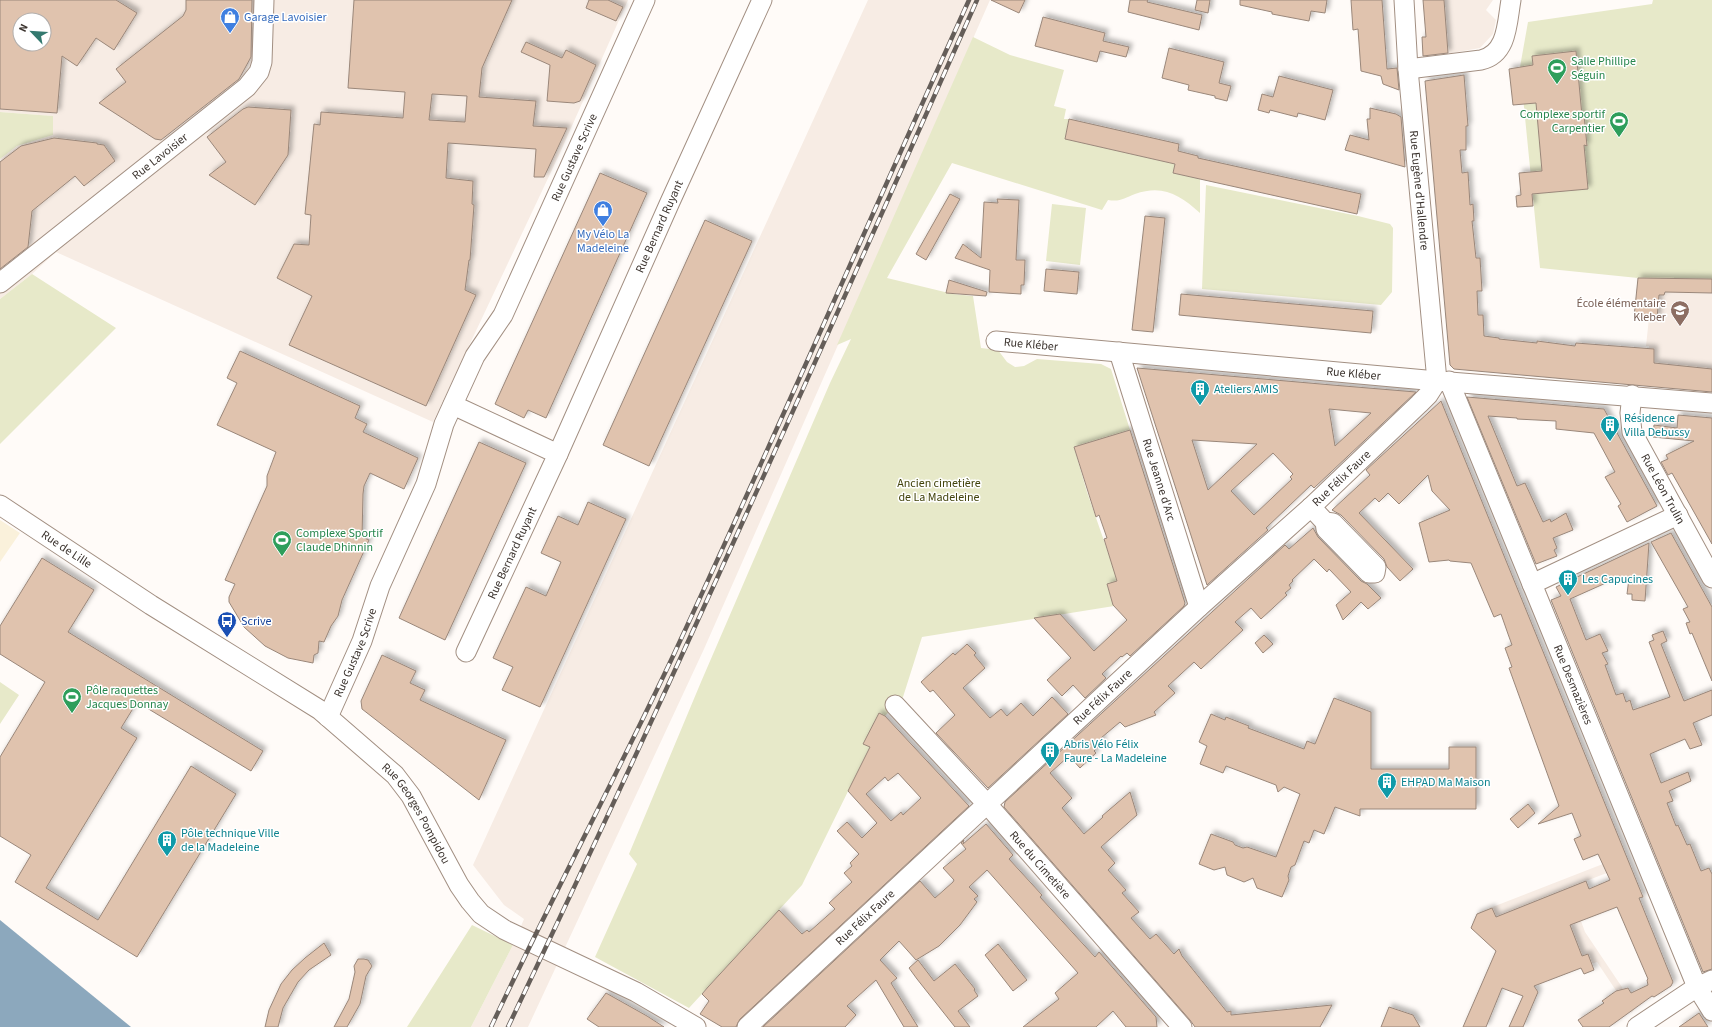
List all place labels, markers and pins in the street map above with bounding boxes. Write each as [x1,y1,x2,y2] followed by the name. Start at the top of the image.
[219,6,241,34] shop icon: Garage Lavoisier
[244,9,327,26] place label: Garage Lavoisier
[1571,53,1636,84] place label: Salle Phillipe Séguin
[1546,57,1568,85] sports icon: Salle Phillipe Séguin
[1520,106,1606,137] place label: Complexe sportif Carpentier
[1608,110,1630,138] sports icon: Complexe sportif Carpentier
[592,199,614,227] shop icon: My Vélo La Madeleine
[577,226,629,257] place label: My Vélo La Madeleine
[1576,295,1667,326] place label: École élémentaire Kleber
[1669,299,1691,327] school or university icon: École élémentaire Kleber
[1189,378,1211,406] building icon: Ateliers AMIS
[1214,381,1279,398] place label: Ateliers AMIS
[1624,410,1690,441] place label: Résidence Villa Debussy
[1599,414,1621,442] building icon: Résidence Villa Debussy
[296,525,383,556] place label: Complexe Sportif Claude Dhinnin
[271,529,293,557] sports icon: Complexe Sportif Claude Dhinnin
[1557,568,1579,596] building icon: Les Capucines
[1582,571,1653,588] place label: Les Capucines
[216,610,238,638] bus stop icon: Scrive
[241,613,272,630] place label: Scrive
[86,682,169,713] place label: Pôle raquettes Jacques Donnay
[61,686,83,714] sports icon: Pôle raquettes Jacques Donnay
[1064,736,1167,767] place label: Abris Vélo Félix Faure - La Madeleine
[1039,740,1061,768] building icon: Abris Vélo Félix Faure - La Madeleine
[1376,771,1398,799] building icon: EHPAD Ma Maison
[1401,774,1491,791] place label: EHPAD Ma Maison
[181,825,280,856] place label: Pôle technique Ville de la Madeleine
[156,829,178,857] building icon: Pôle technique Ville de la Madeleine

